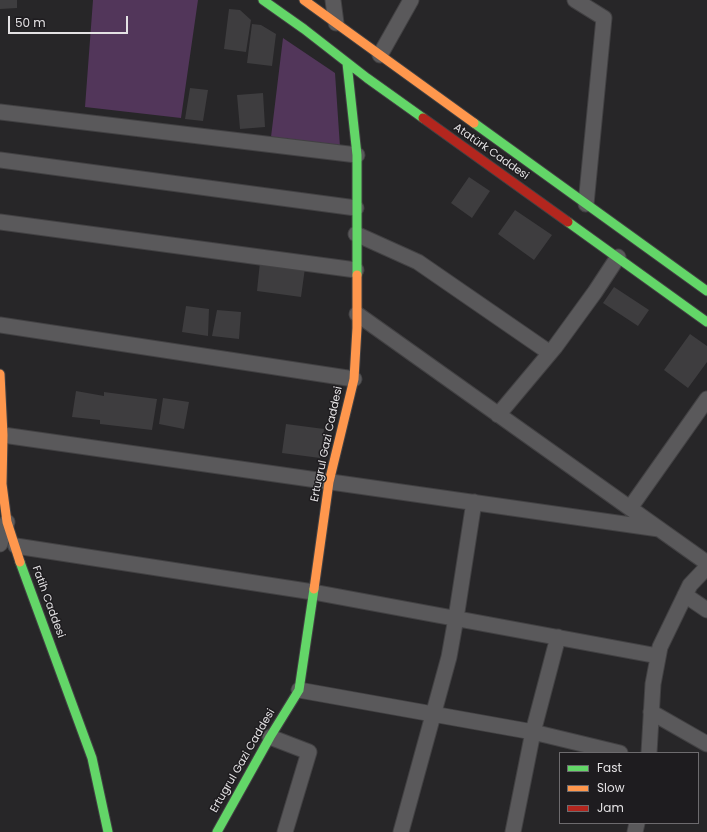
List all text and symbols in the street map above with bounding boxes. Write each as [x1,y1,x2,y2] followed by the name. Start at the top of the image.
[10,8,130,34] scale bar
[15,14,46,31] text: 50 m
[451,121,531,183] street label: Atatürk Caddesi
[308,385,346,503] street label: Ertugrul Gazi Caddesi
[29,564,67,640] street label: Fatih Caddesi
[208,707,278,815] street label: Ertugrul Gazi Caddesi
[559,752,699,824] legend
[597,759,622,776] text: Fast
[597,779,625,796] text: Slow
[597,799,624,816] text: Jam

